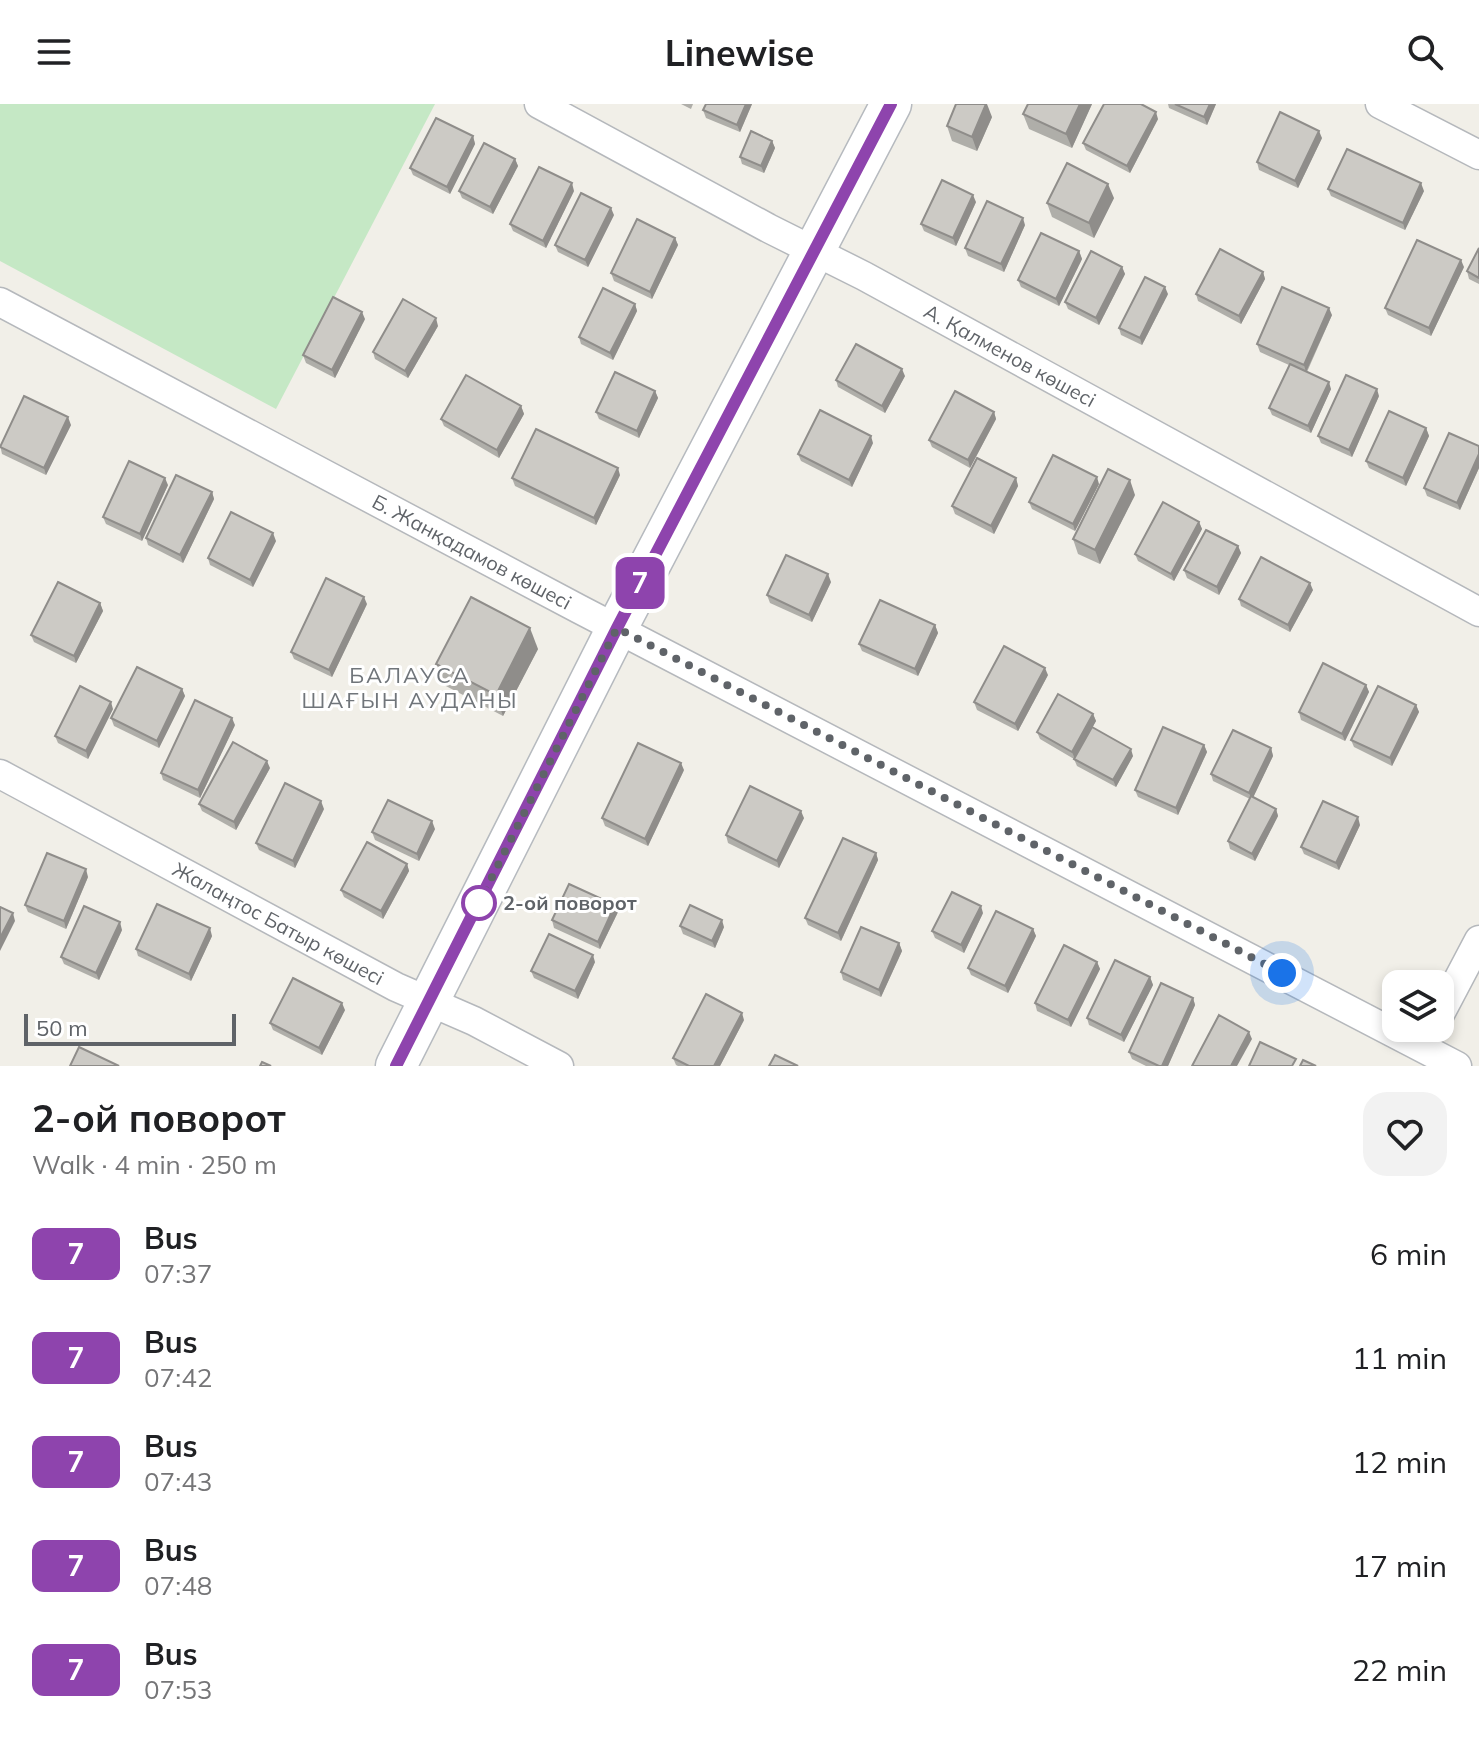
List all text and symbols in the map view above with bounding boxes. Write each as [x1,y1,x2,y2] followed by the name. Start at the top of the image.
[32,30,76,74] icon: menu
[665,30,814,75] text: Linewise
[1403,30,1447,74] icon: search
[920,298,1100,412] street label: А. Қалменов көшесі
[368,489,576,615] street label: Б. Жанқадамов көшесі
[614,557,666,609] line badge: 7
[632,565,648,600] text: 7
[302,661,519,714] district label: БАЛАУСА ШАҒЫН АУДАНЫ
[169,856,388,990] street label: Жалаңтос Батыр көшесі
[462,886,496,920] marker: 2-ой поворот
[503,890,637,915] place label: 2-ой поворот
[1262,953,1302,993] your location
[1382,970,1454,1042] map controls
[1382,970,1454,1042] button: layers
[24,1010,236,1046] scale bar
[36,1014,87,1042] text: 50 m
[1363,1092,1447,1176] button: heart
[32,1094,286,1142] text: 2-ой поворот
[32,1148,277,1181] text: Walk · 4 min · 250 m
[144,1219,198,1257] text: Bus
[1370,1235,1447,1273] text: 6 min
[68,1236,84,1271] text: 7
[144,1257,212,1290] text: 07:37
[144,1323,198,1361] text: Bus
[1352,1339,1447,1377] text: 11 min
[68,1340,84,1375] text: 7
[144,1361,212,1394] text: 07:42
[144,1427,198,1465] text: Bus
[1352,1443,1447,1481] text: 12 min
[68,1444,84,1479] text: 7
[144,1465,212,1498] text: 07:43
[144,1531,198,1569] text: Bus
[1352,1547,1447,1585] text: 17 min
[68,1548,84,1583] text: 7
[144,1569,212,1602] text: 07:48
[144,1635,198,1673] text: Bus
[1352,1651,1447,1689] text: 22 min
[68,1652,84,1687] text: 7
[144,1673,212,1706] text: 07:53

